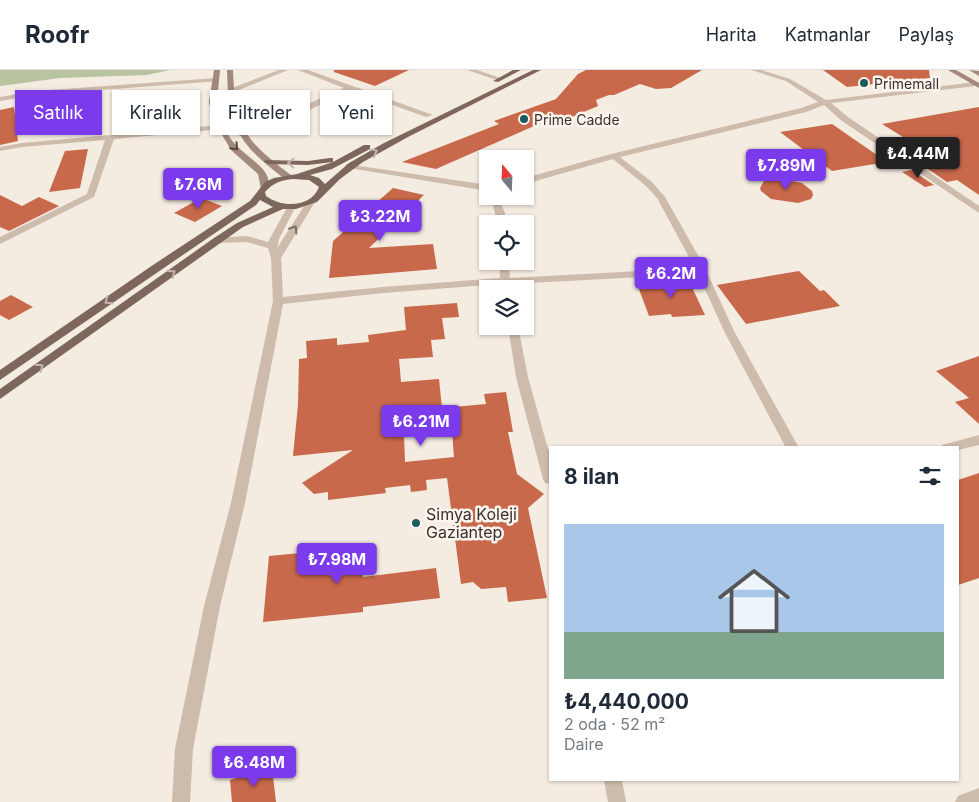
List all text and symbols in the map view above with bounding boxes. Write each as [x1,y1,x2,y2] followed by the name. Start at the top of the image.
[25,20,89,49] text: Roofr
[706,24,757,45] text: Harita
[785,24,870,45] text: Katmanlar
[898,24,954,45] text: Paylaş
[874,75,939,92] place label: Primemall
[858,77,870,89] marker: Primemall
[15,90,102,135] chip: Satılık
[112,90,200,135] chip: Kiralık
[210,90,310,135] chip: Filtreler
[320,90,392,135] chip: Yeni
[534,111,620,128] place label: Prime Cadde
[518,113,530,125] marker: Prime Cadde
[877,136,959,179] pin: ₺4.44M
[229,142,238,151] one-way arrow
[887,143,949,163] text: ₺4.44M
[745,148,827,191] pin: ₺7.89M
[369,149,378,159] one-way arrow
[479,150,534,205] north arrow
[479,150,534,335] map controls
[757,155,815,175] text: ₺7.89M
[287,158,295,169] one-way arrow
[163,168,233,210] pin: ₺7.6M
[174,174,222,194] text: ₺7.6M
[339,200,421,242] pin: ₺3.22M
[350,206,410,226] text: ₺3.22M
[479,215,534,270] button: locate
[287,226,297,235] one-way arrow
[636,256,706,299] pin: ₺6.2M
[646,263,696,283] text: ₺6.2M
[166,270,176,279] one-way arrow
[479,280,534,335] button: layers
[104,295,114,304] one-way arrow
[34,364,44,373] one-way arrow
[380,404,462,447] pin: ₺6.21M
[392,411,450,431] text: ₺6.21M
[916,462,944,490] icon: filters
[564,464,619,489] text: 8 ilan
[426,504,517,542] place label: Simya Koleji Gaziantep
[410,517,422,529] marker: Simya Koleji Gaziantep
[296,542,378,585] pin: ₺7.98M
[308,549,366,569] text: ₺7.98M
[709,556,799,646] icon: home
[564,689,689,714] text: ₺4,440,000
[564,714,665,734] text: 2 oda · 52 m²
[564,734,604,754] text: Daire
[213,746,295,788] pin: ₺6.48M
[223,752,285,772] text: ₺6.48M

